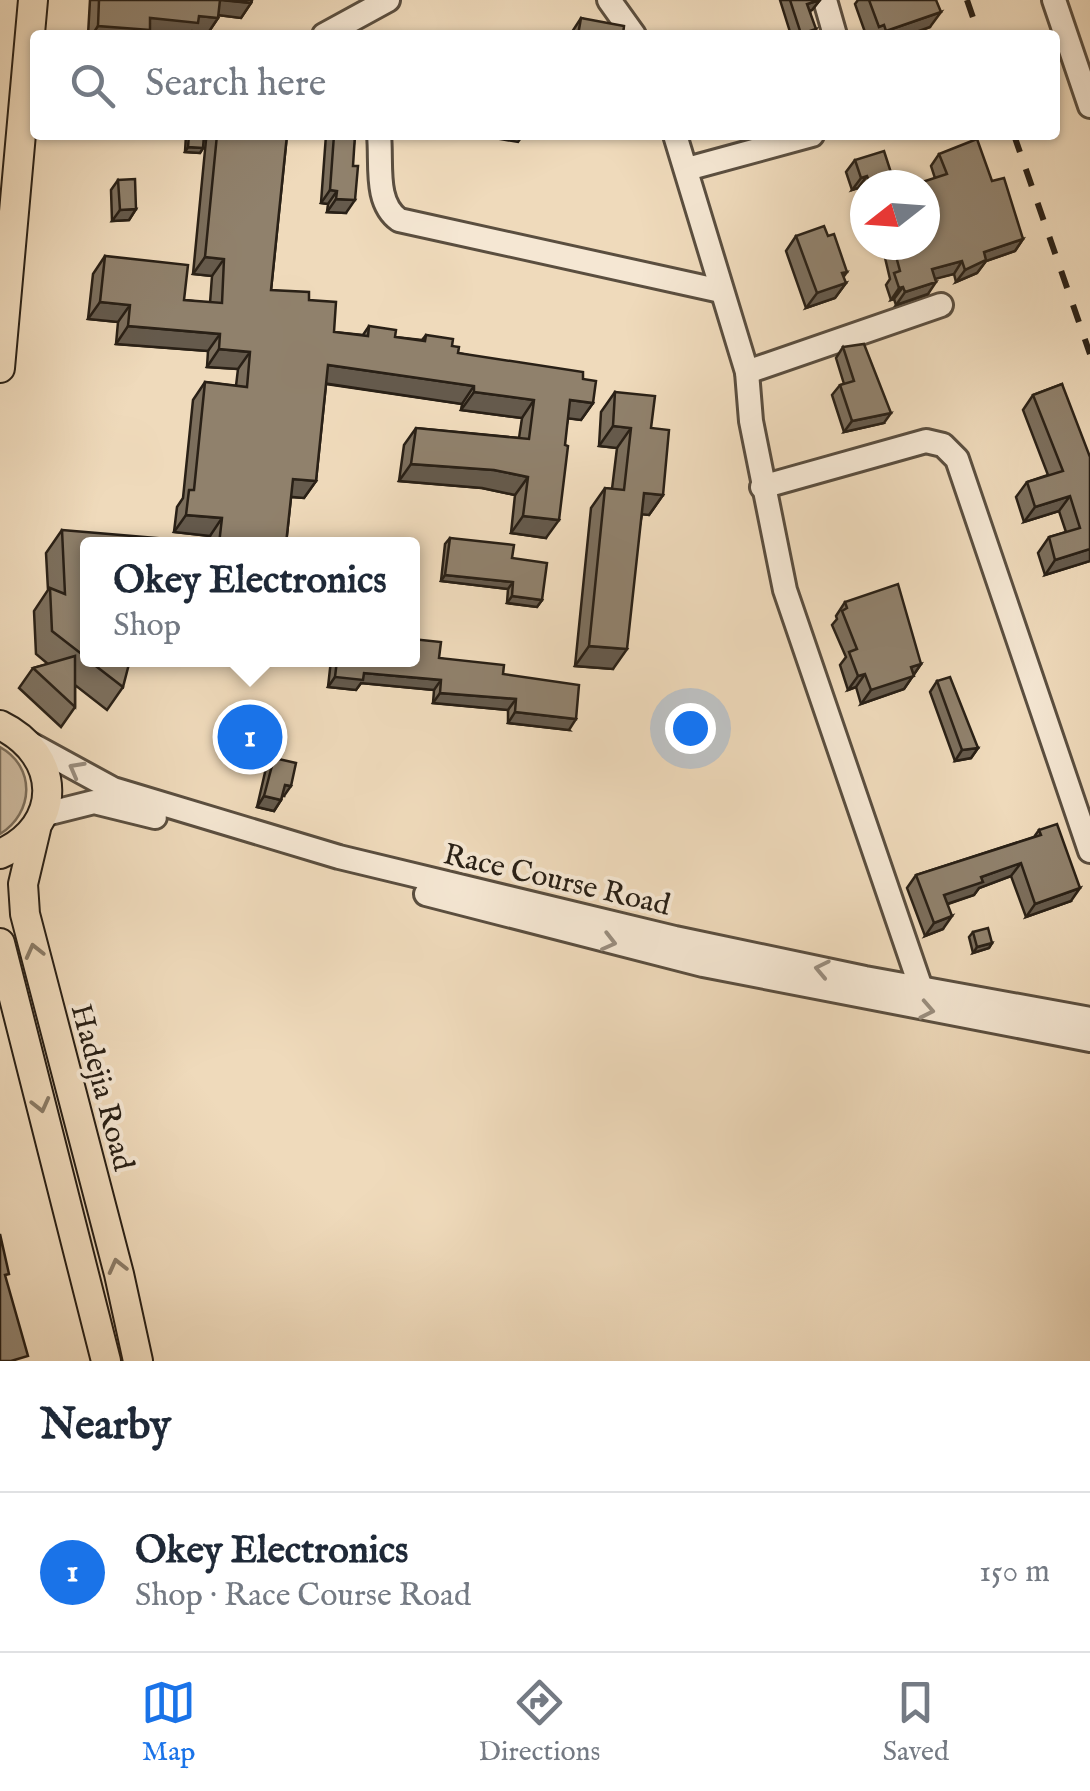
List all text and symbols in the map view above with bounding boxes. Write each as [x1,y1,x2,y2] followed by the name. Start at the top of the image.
[30,30,1060,140] search box
[65,58,120,113] icon: search
[145,61,326,109] text: Search here
[850,170,940,260] north arrow
[80,537,420,667] popup
[113,558,387,606] text: Okey Electronics
[113,606,181,647] text: Shop
[218,700,282,774] pin: 1
[665,703,716,754] your location
[69,761,87,781] one-way arrow
[439,836,675,926] street label: Race Course Road
[600,930,617,951] one-way arrow
[25,943,46,961] one-way arrow
[814,960,831,981] one-way arrow
[919,999,935,1020] one-way arrow
[61,1000,142,1176] street label: Hadejia Road
[30,1096,51,1113] one-way arrow
[108,1258,129,1275] one-way arrow
[40,1400,171,1453] text: Nearby
[135,1528,408,1576] text: Okey Electronics
[67,1552,78,1593] text: 1
[979,1552,1050,1593] text: 150 m
[135,1576,471,1617] text: Shop · Race Course Road
[141,1675,196,1770] tab: Map
[478,1675,600,1770] tab: Directions
[883,1675,949,1770] tab: Saved

